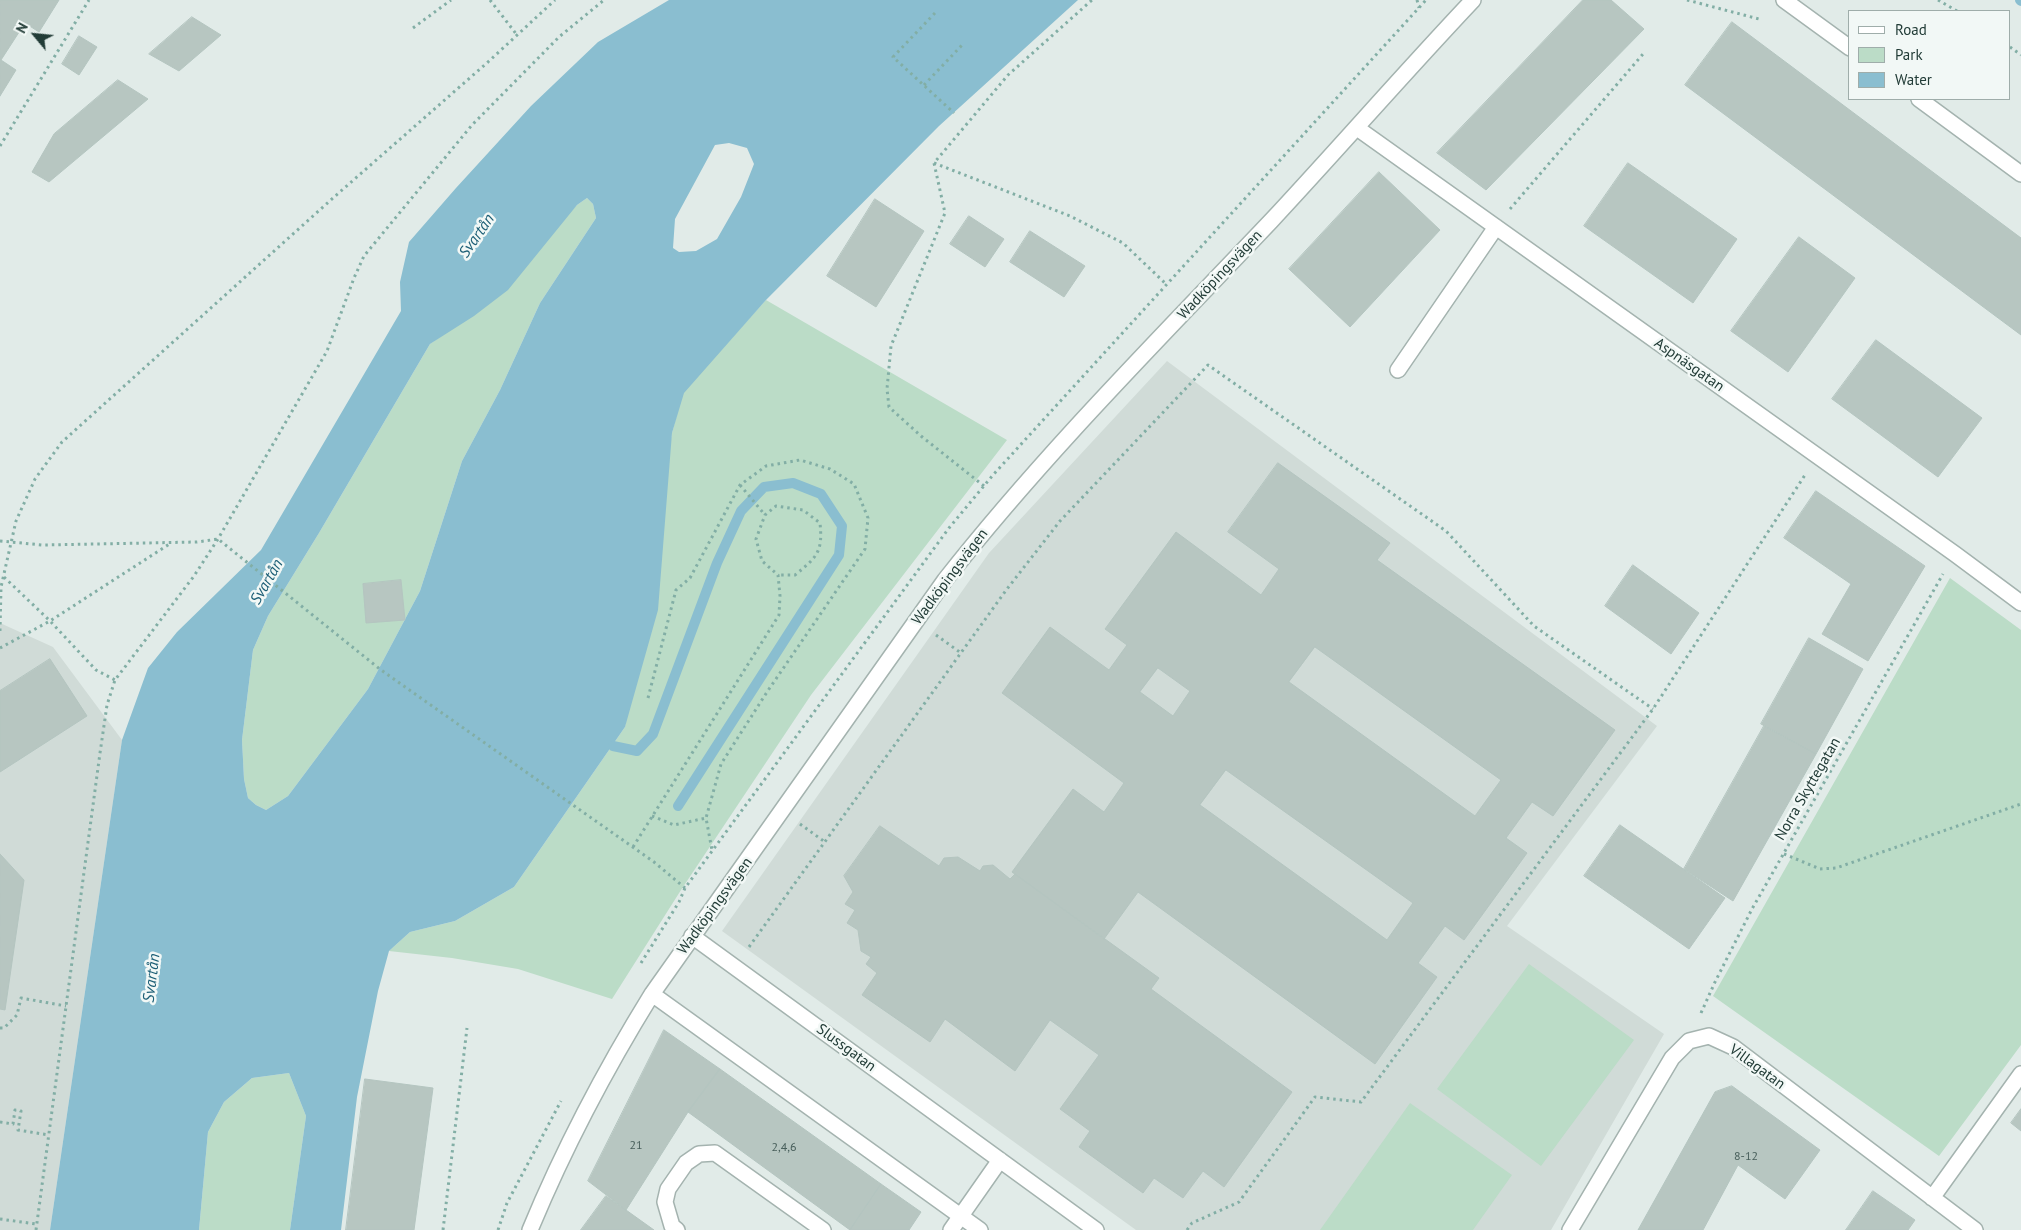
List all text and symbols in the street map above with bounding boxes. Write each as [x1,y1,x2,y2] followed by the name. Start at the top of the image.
[10,10,60,60] north arrow
[1848,10,2011,100] legend
[12,20,32,36] text: N
[1895,20,1927,39] text: Road
[1895,45,1923,64] text: Park
[1895,70,1932,89] text: Water
[455,210,499,262] water label: Svartån
[1174,227,1266,323] street label: Wadköpingsvägen
[1651,334,1727,396] street label: Aspnäsgatan
[908,525,992,629] street label: Wadköpingsvägen
[246,556,288,608] water label: Svartån
[1771,734,1845,844] street label: Norra Skyttegatan
[674,854,756,958] street label: Wadköpingsvägen
[139,952,165,1004] water label: Svartån
[813,1020,879,1076] street label: Slussgatan
[1725,1041,1789,1093] street label: Villagatan
[629,1139,643,1153] house number: 21
[771,1141,797,1155] house number: 2,4,6
[1734,1150,1758,1164] house number: 8-12

